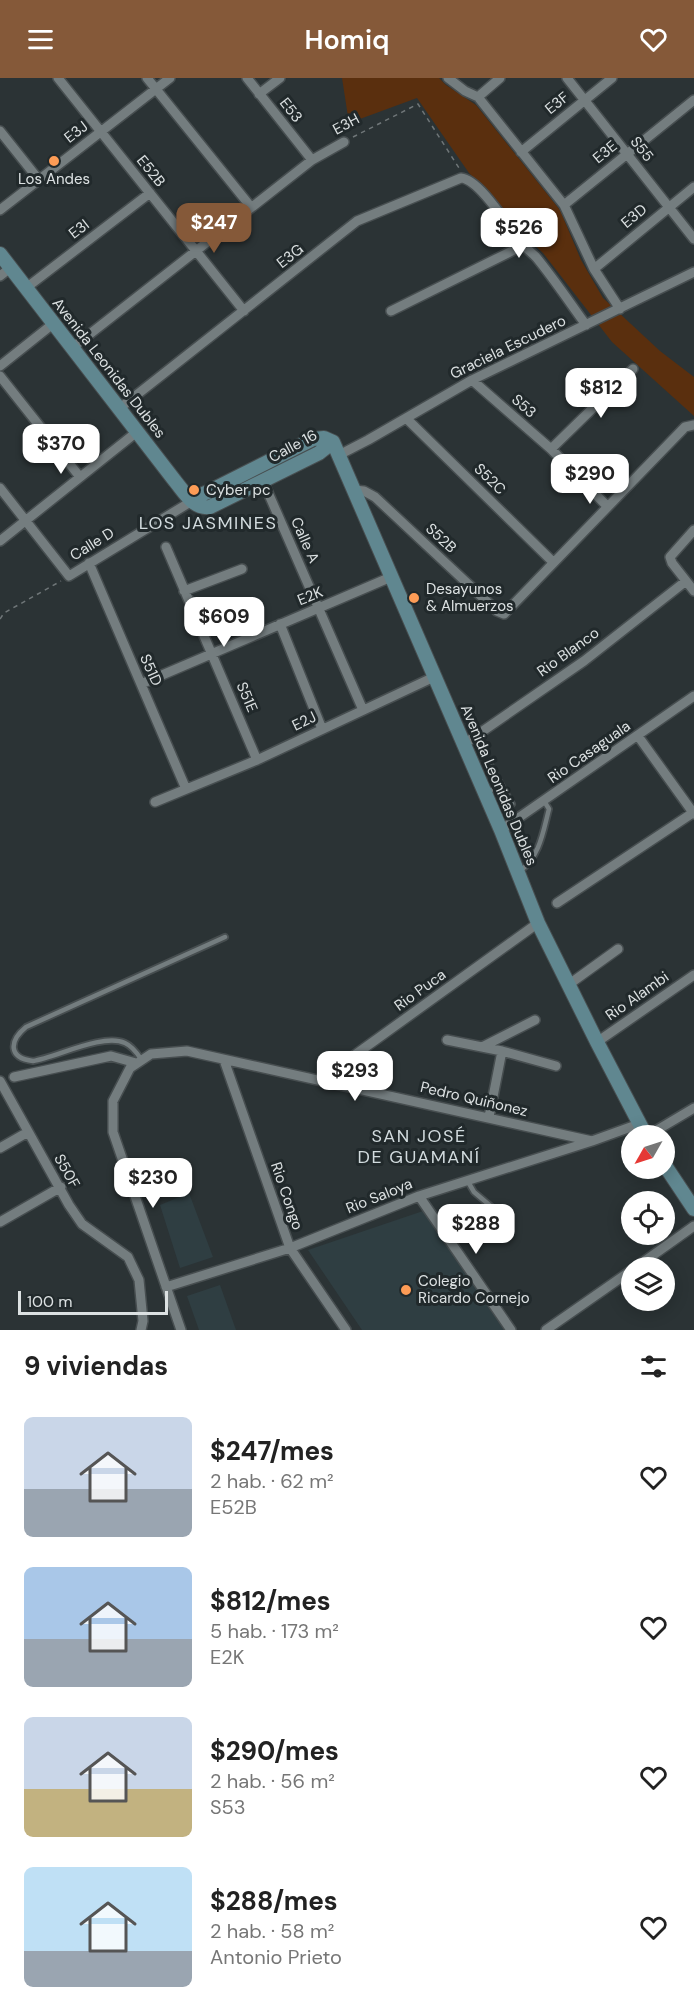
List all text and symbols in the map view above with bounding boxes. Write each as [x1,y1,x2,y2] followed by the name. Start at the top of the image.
[305,22,389,57] text: Homiq
[24,23,57,56] icon: menu
[637,23,670,56] icon: heart
[541,87,573,119] street label: E3F
[275,93,307,127] street label: E53
[329,109,363,139] street label: E3H
[60,116,92,148] street label: E3J
[626,132,658,166] street label: S55
[589,136,621,168] street label: E3E
[132,151,170,191] street label: E52B
[47,154,61,168] marker: Los Andes
[18,169,90,189] place label: Los Andes
[617,199,651,233] street label: E3D
[178,203,250,254] pin: $247
[483,208,555,259] pin: $526
[190,209,238,235] text: $247
[495,214,543,240] text: $526
[65,215,93,243] street label: E3I
[273,239,307,273] street label: E3G
[48,294,170,442] street label: Avenida Leonidas Dubles
[447,310,569,384] street label: Graciela Escudero
[565,368,637,419] pin: $812
[579,374,623,400] text: $812
[507,390,541,422] street label: S53
[25,424,97,475] pin: $370
[265,425,321,467] street label: Calle 16
[37,430,85,456] text: $370
[554,454,626,505] pin: $290
[470,459,510,499] street label: S52C
[565,460,615,486] text: $290
[206,480,271,500] place label: Cyber pc
[187,483,201,497] marker: Cyber pc
[139,511,277,535] district label: LOS JASMINES
[286,514,324,566] street label: Calle A
[421,519,461,557] street label: S52B
[66,523,118,565] street label: Calle D
[426,579,514,616] place label: Desayunos & Almuerzos
[294,582,326,610] street label: E2K
[407,591,421,605] marker: Desayunos & Almuerzos
[188,597,260,648] pin: $609
[198,603,250,629] text: $609
[533,623,603,681] street label: Rio Blanco
[135,651,167,689] street label: S51D
[232,679,262,715] street label: S51E
[456,701,542,869] street label: Avenida Leonidas Dubles
[289,707,319,735] street label: E2J
[544,716,634,788] street label: Rio Casaguala
[390,964,450,1016] street label: Rio Puca
[601,967,673,1025] street label: Rio Alambi
[319,1051,391,1102] pin: $293
[331,1057,379,1083] text: $293
[418,1077,530,1121] street label: Pedro Quiñonez
[358,1124,480,1169] district label: SAN JOSÉ DE GUAMANÍ
[621,1125,675,1179] north arrow
[621,1125,675,1311] map controls
[49,1150,85,1192] street label: S50F
[117,1158,189,1209] pin: $230
[266,1159,308,1233] street label: Rio Congo
[128,1164,178,1190] text: $230
[343,1174,415,1218] street label: Rio Saloya
[621,1191,675,1245] button: locate
[440,1204,512,1255] pin: $288
[452,1210,500,1236] text: $288
[621,1257,675,1311] button: layers
[418,1271,530,1308] place label: Colegio Ricardo Cornejo
[399,1283,413,1297] marker: Colegio Ricardo Cornejo
[18,1288,168,1316] scale bar
[27,1291,72,1312] text: 100 m
[24,1349,168,1383] text: 9 viviendas
[637,1350,670,1383] icon: filters
[210,1434,334,1468] text: $247/mes
[72,1441,144,1513] icon: home
[637,1461,670,1494] icon: heart
[210,1468,334,1494] text: 2 hab. · 62 m²
[210,1494,257,1520] text: E52B
[210,1584,331,1618] text: $812/mes
[72,1591,144,1663] icon: home
[637,1611,670,1644] icon: heart
[210,1618,339,1644] text: 5 hab. · 173 m²
[210,1644,245,1670] text: E2K
[210,1734,339,1768] text: $290/mes
[72,1741,144,1813] icon: home
[637,1761,670,1794] icon: heart
[210,1768,335,1794] text: 2 hab. · 56 m²
[210,1794,246,1820] text: S53
[210,1884,338,1918] text: $288/mes
[72,1891,144,1963] icon: home
[637,1911,670,1944] icon: heart
[210,1918,334,1944] text: 2 hab. · 58 m²
[210,1944,342,1970] text: Antonio Prieto

